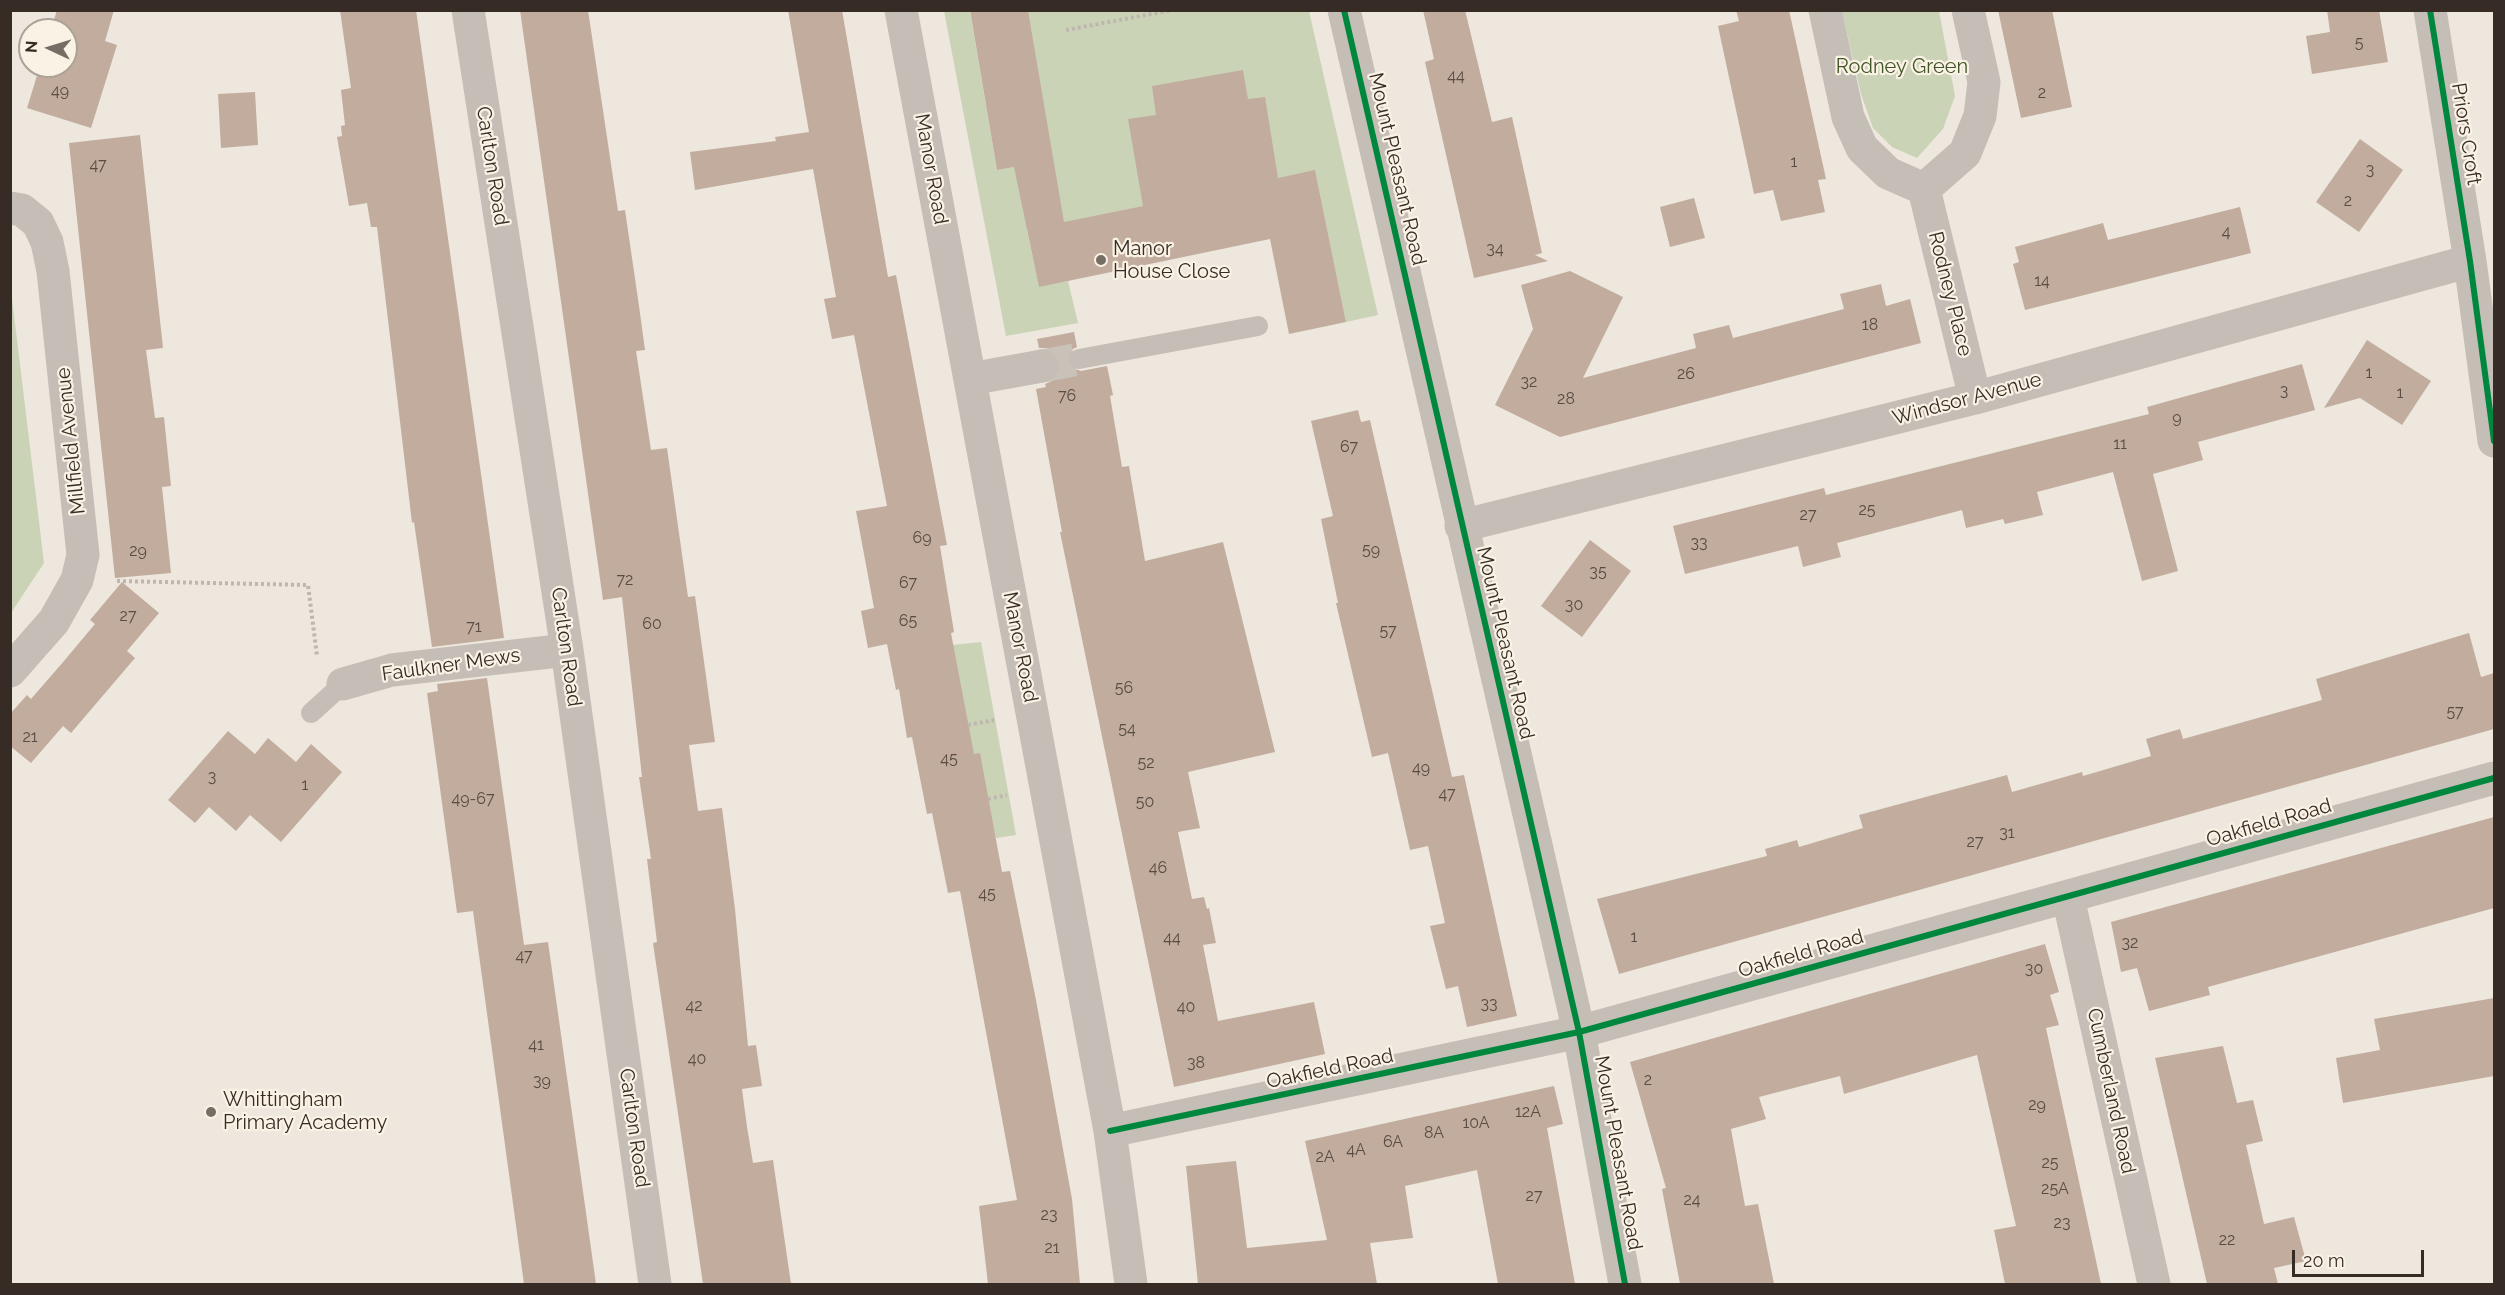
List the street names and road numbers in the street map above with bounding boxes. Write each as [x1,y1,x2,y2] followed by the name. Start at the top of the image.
[1363,70,1431,268] street label: Mount Pleasant Road
[2446,81,2486,187] street label: Priors Croft
[471,105,513,227] street label: Carlton Road
[909,112,953,226] street label: Manor Road
[1923,229,1977,359] street label: Rodney Place
[51,366,91,516] street label: Millfield Avenue
[1890,368,2044,430] street label: Windsor Avenue
[1471,544,1539,742] street label: Mount Pleasant Road
[546,586,586,708] street label: Carlton Road
[998,590,1042,704] street label: Manor Road
[380,643,522,687] street label: Faulkner Mews
[2204,794,2334,852] street label: Oakfield Road
[1736,925,1866,983] street label: Oakfield Road
[2082,1006,2140,1176] street label: Cumberland Road
[1264,1044,1396,1094] street label: Oakfield Road
[1589,1054,1647,1252] street label: Mount Pleasant Road
[614,1067,654,1189] street label: Carlton Road

